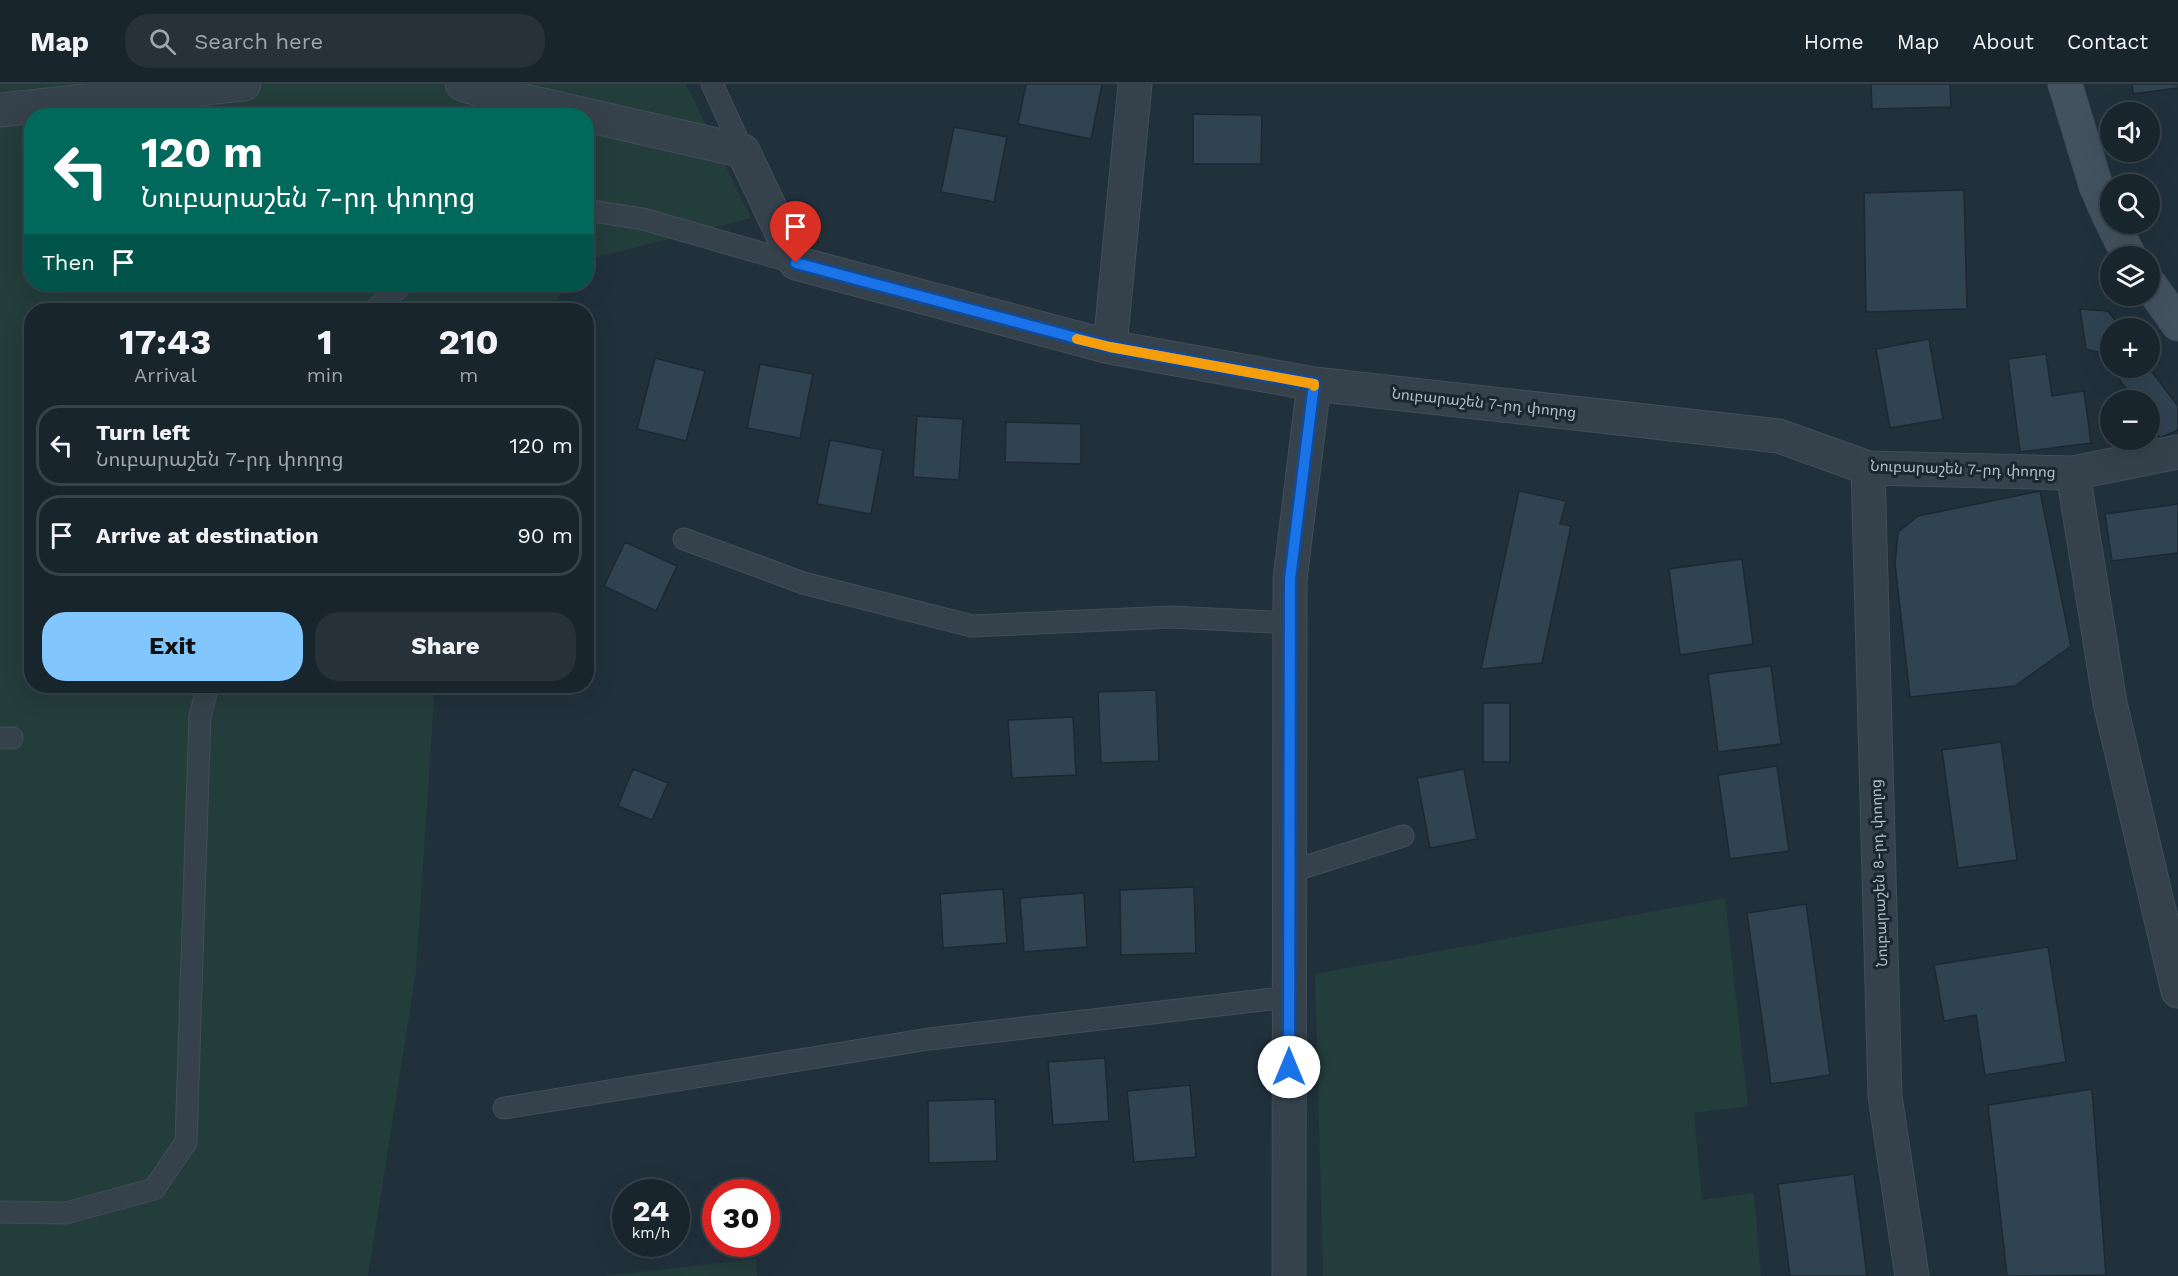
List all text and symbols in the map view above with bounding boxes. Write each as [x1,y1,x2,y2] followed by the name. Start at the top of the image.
[125,14,545,68] search box
[30,25,89,58] text: Map
[146,25,179,58] icon: search
[194,29,323,54] text: Search here
[1804,29,1864,54] text: Home
[1897,29,1940,54] text: Map
[1973,29,2034,54] text: About
[2067,29,2148,54] text: Contact
[2100,102,2160,450] map controls
[2100,102,2160,162] button: sound
[141,128,263,177] text: 120 m
[42,132,120,210] icon: left
[2100,174,2160,234] button: search
[141,182,475,214] text: Նուբարաշեն 7-րդ փողոց
[770,201,821,263] pin
[779,210,812,243] icon: arrive
[107,246,140,279] icon: arrive
[2100,246,2160,306] button: layers
[42,250,95,275] text: Then
[2100,318,2160,378] button: +
[119,321,211,363] text: 17:43
[317,321,333,363] text: 1
[439,321,499,363] text: 210
[134,363,197,387] text: Arrival
[307,363,343,387] text: min
[459,363,478,387] text: m
[1391,384,1577,422] street label: Նուբարաշեն 7-րդ փողոց
[2100,390,2160,450] button: −
[96,420,190,445] text: Turn left
[45,429,78,462] icon: left
[509,433,573,458] text: 120 m
[96,447,343,471] text: Նուբարաշեն 7-րդ փողոց
[1870,457,2056,481] street label: Նուբարաշեն 7-րդ փողոց
[45,519,78,552] icon: arrive
[96,523,319,548] text: Arrive at destination
[517,523,573,548] text: 90 m
[42,612,303,681] button: Exit
[315,612,576,681] button: Share
[1867,779,1891,967] street label: Նուբարաշեն 8-րդ փողոց
[1257,1035,1321,1099] position arrow
[702,1179,780,1257] speed limit sign: 30
[633,1193,669,1228] text: 24
[632,1224,670,1242] text: km/h

